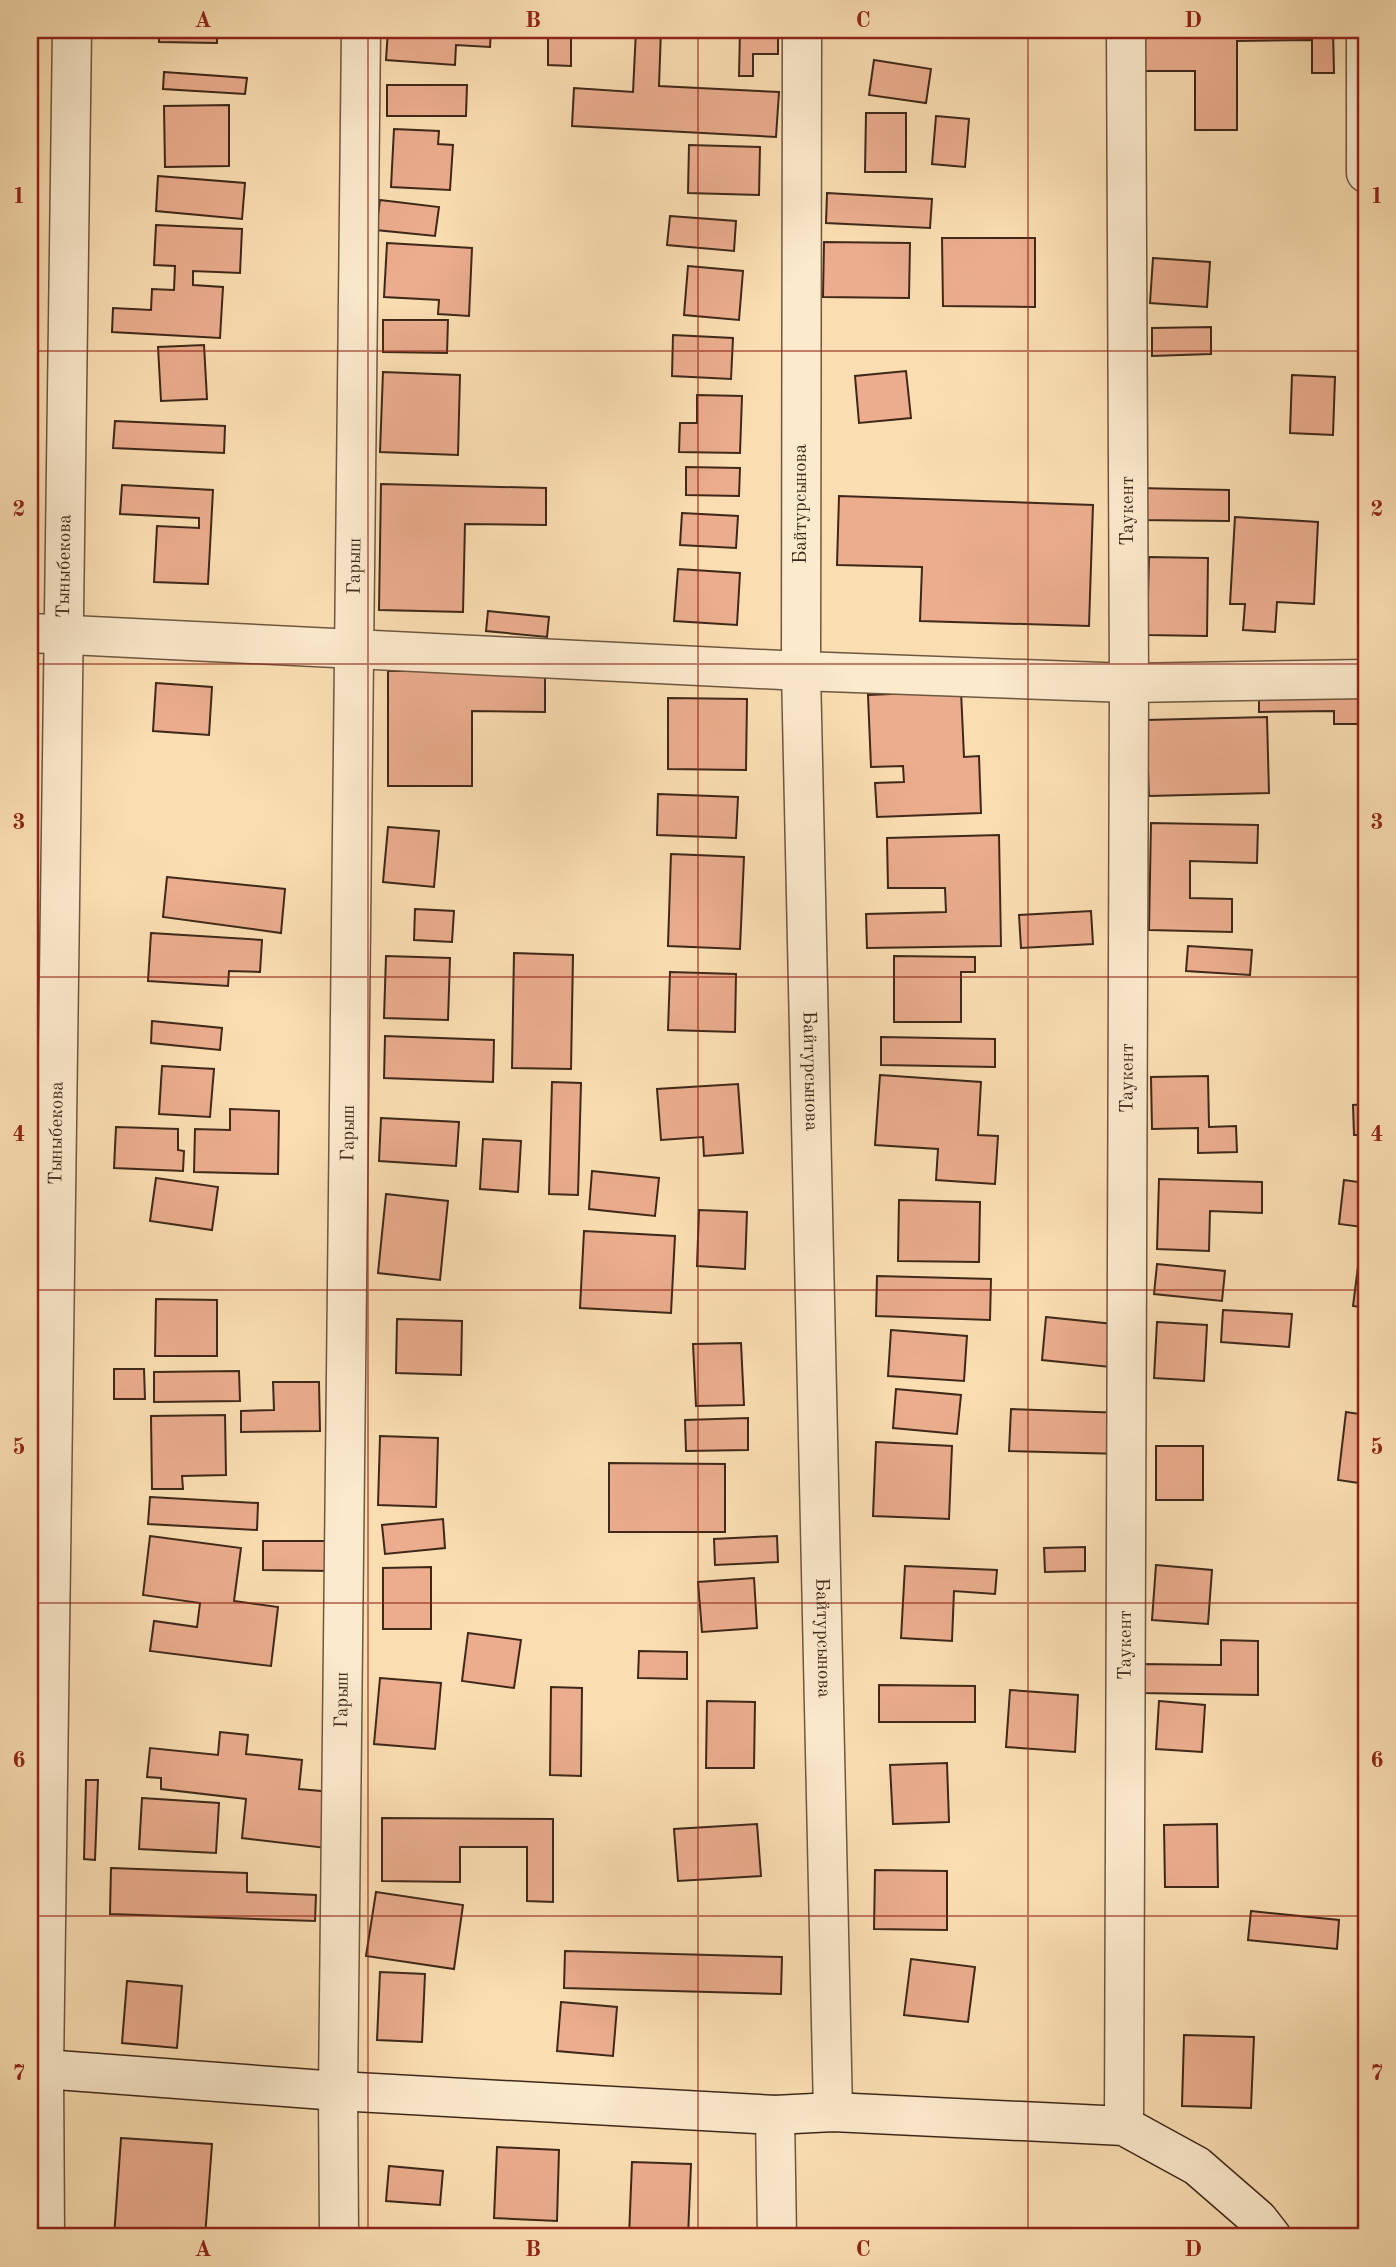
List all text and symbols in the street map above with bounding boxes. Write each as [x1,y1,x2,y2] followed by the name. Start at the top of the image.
[194,9,212,32] text: A
[525,9,541,32] text: B
[855,9,871,32] text: C
[1184,9,1202,32] text: D
[12,185,26,208] text: 1
[1370,185,1384,208] text: 1
[792,443,811,564] street label: Байтурсынова
[1119,476,1138,546] street label: Таукент
[12,498,26,521] text: 2
[1370,498,1384,521] text: 2
[54,514,75,618] street label: Тыныбекова
[345,538,365,594] street label: Гарыш
[12,811,26,834] text: 3
[1370,811,1384,834] text: 3
[799,1011,821,1132] street label: Байтурсынова
[1118,1043,1137,1113] street label: Таукент
[47,1080,67,1185] street label: Тыныбекова
[339,1105,359,1161] street label: Гарыш
[12,1123,26,1146] text: 4
[1370,1123,1384,1146] text: 4
[12,1436,26,1459] text: 5
[1370,1436,1384,1459] text: 5
[812,1577,833,1699] street label: Байтурсынова
[1116,1610,1135,1680] street label: Таукент
[333,1672,352,1728] street label: Гарыш
[12,1749,26,1772] text: 6
[1370,1749,1384,1772] text: 6
[12,2062,26,2085] text: 7
[1370,2062,1384,2085] text: 7
[194,2238,212,2261] text: A
[525,2238,541,2261] text: B
[855,2238,871,2261] text: C
[1184,2238,1202,2261] text: D

